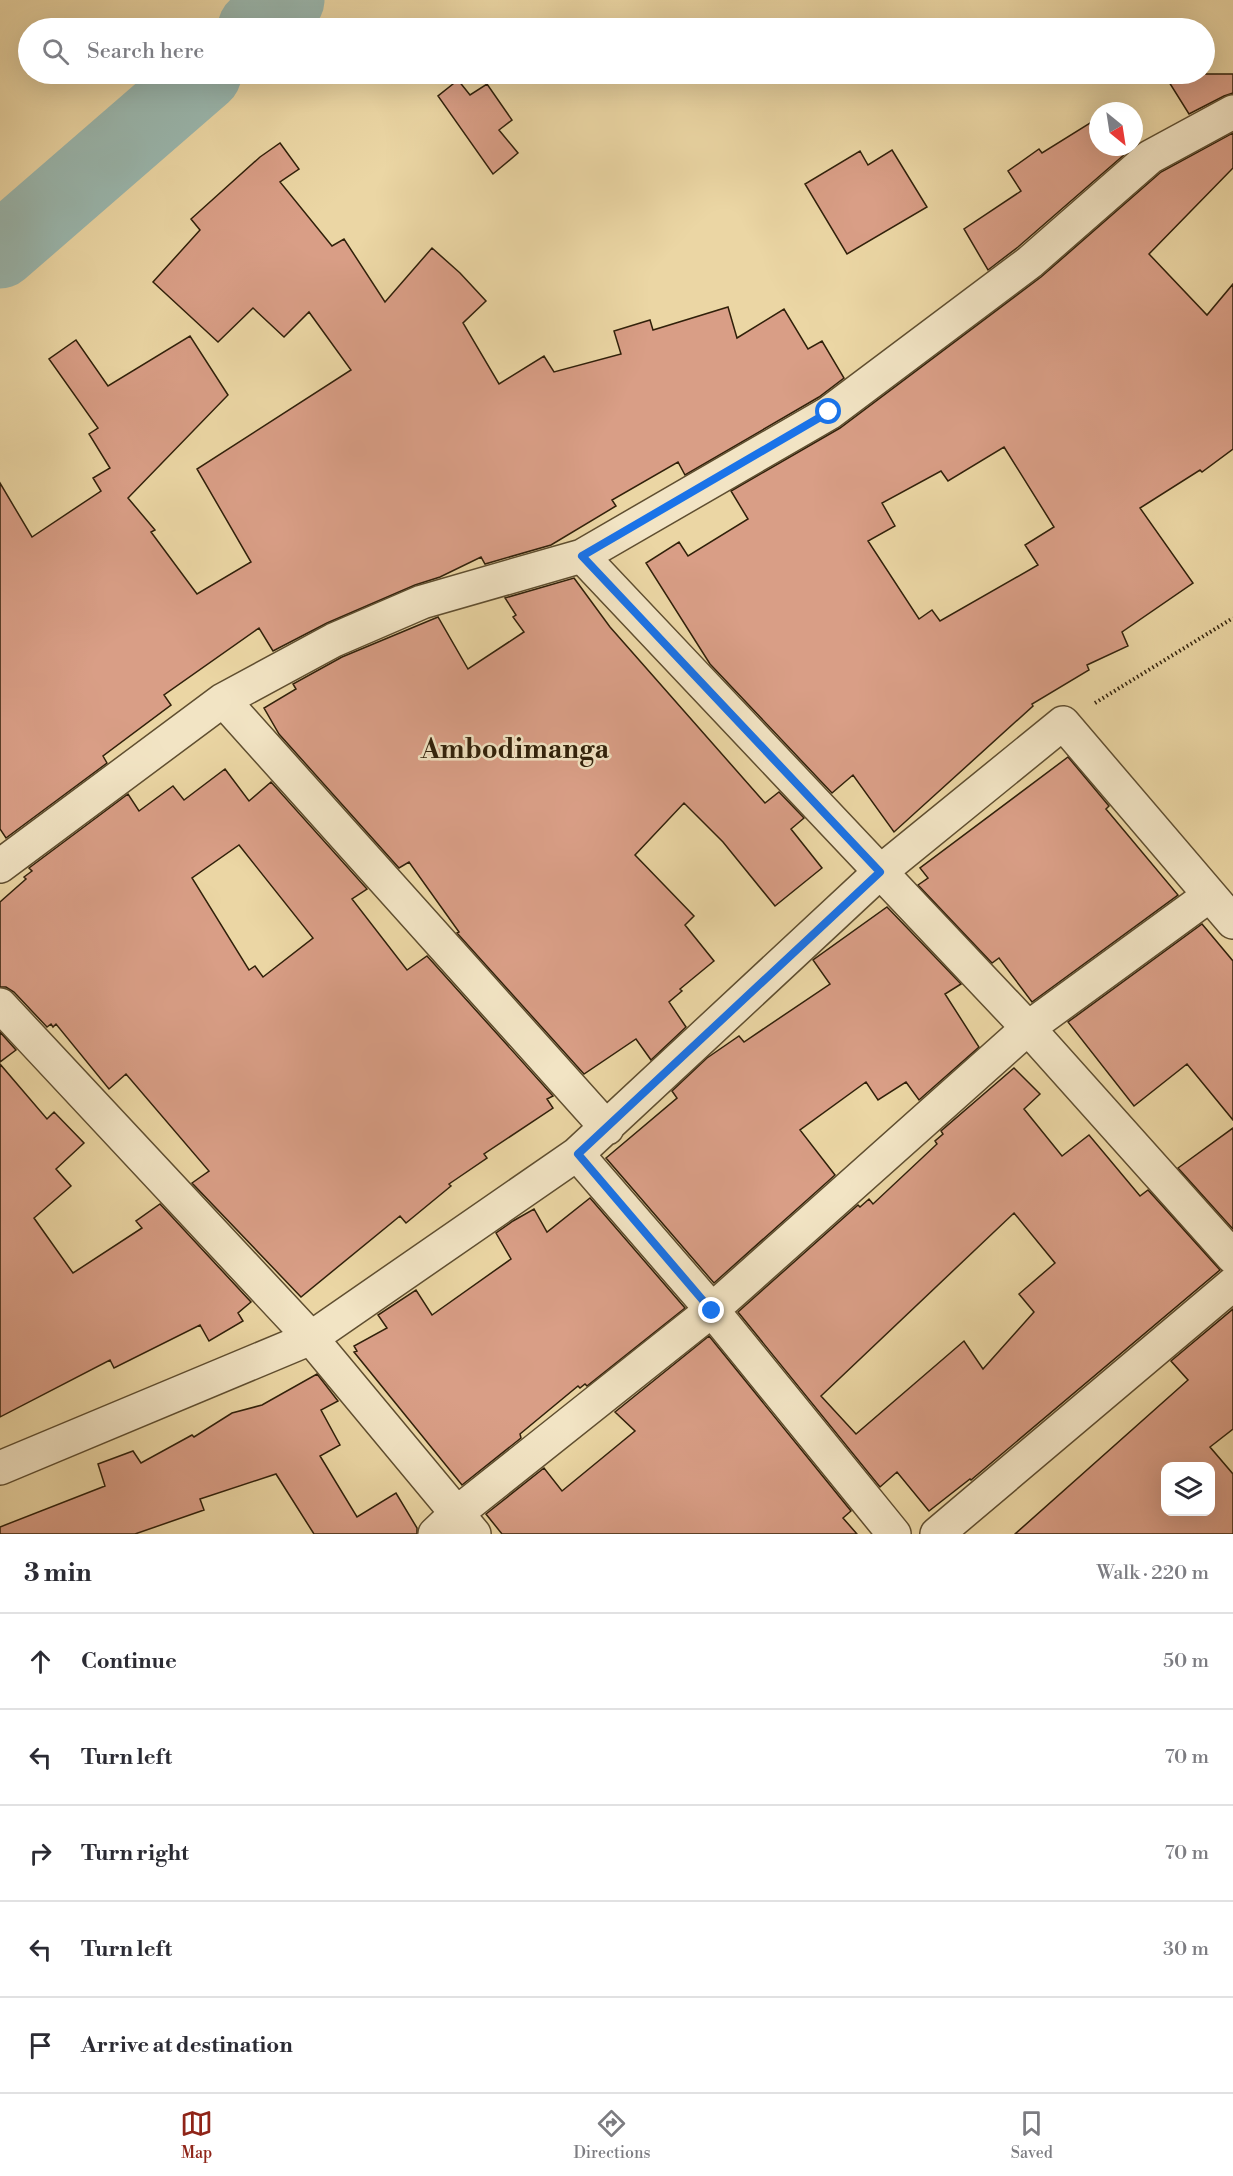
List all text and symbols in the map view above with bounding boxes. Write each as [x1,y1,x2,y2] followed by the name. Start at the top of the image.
[18,18,1215,84] search box
[39,35,72,68] icon: search
[87,38,204,65] text: Search here
[1089,102,1143,156] north arrow
[815,398,841,424] route start
[420,733,610,767] district label: Ambodimanga
[698,1297,724,1323] route end
[1161,1462,1215,1516] map controls
[1161,1462,1215,1516] button: layers
[24,1557,92,1589] text: 3 min
[1096,1561,1209,1586] text: Walk · 220 m
[24,1645,57,1678] icon: ahead
[81,1648,177,1675] text: Continue
[1163,1649,1209,1674] text: 50 m
[24,1741,57,1774] icon: left
[81,1744,172,1771] text: Turn left
[1165,1745,1209,1770] text: 70 m
[24,1837,57,1870] icon: right
[81,1840,189,1867] text: Turn right
[1165,1841,1209,1866] text: 70 m
[24,1933,57,1966] icon: left
[81,1936,172,1963] text: Turn left
[1163,1937,1209,1962] text: 30 m
[24,2029,57,2062] icon: arrive
[81,2032,293,2059] text: Arrive at destination
[180,2107,213,2163] tab: Map
[573,2107,651,2163] tab: Directions
[1011,2107,1053,2163] tab: Saved

